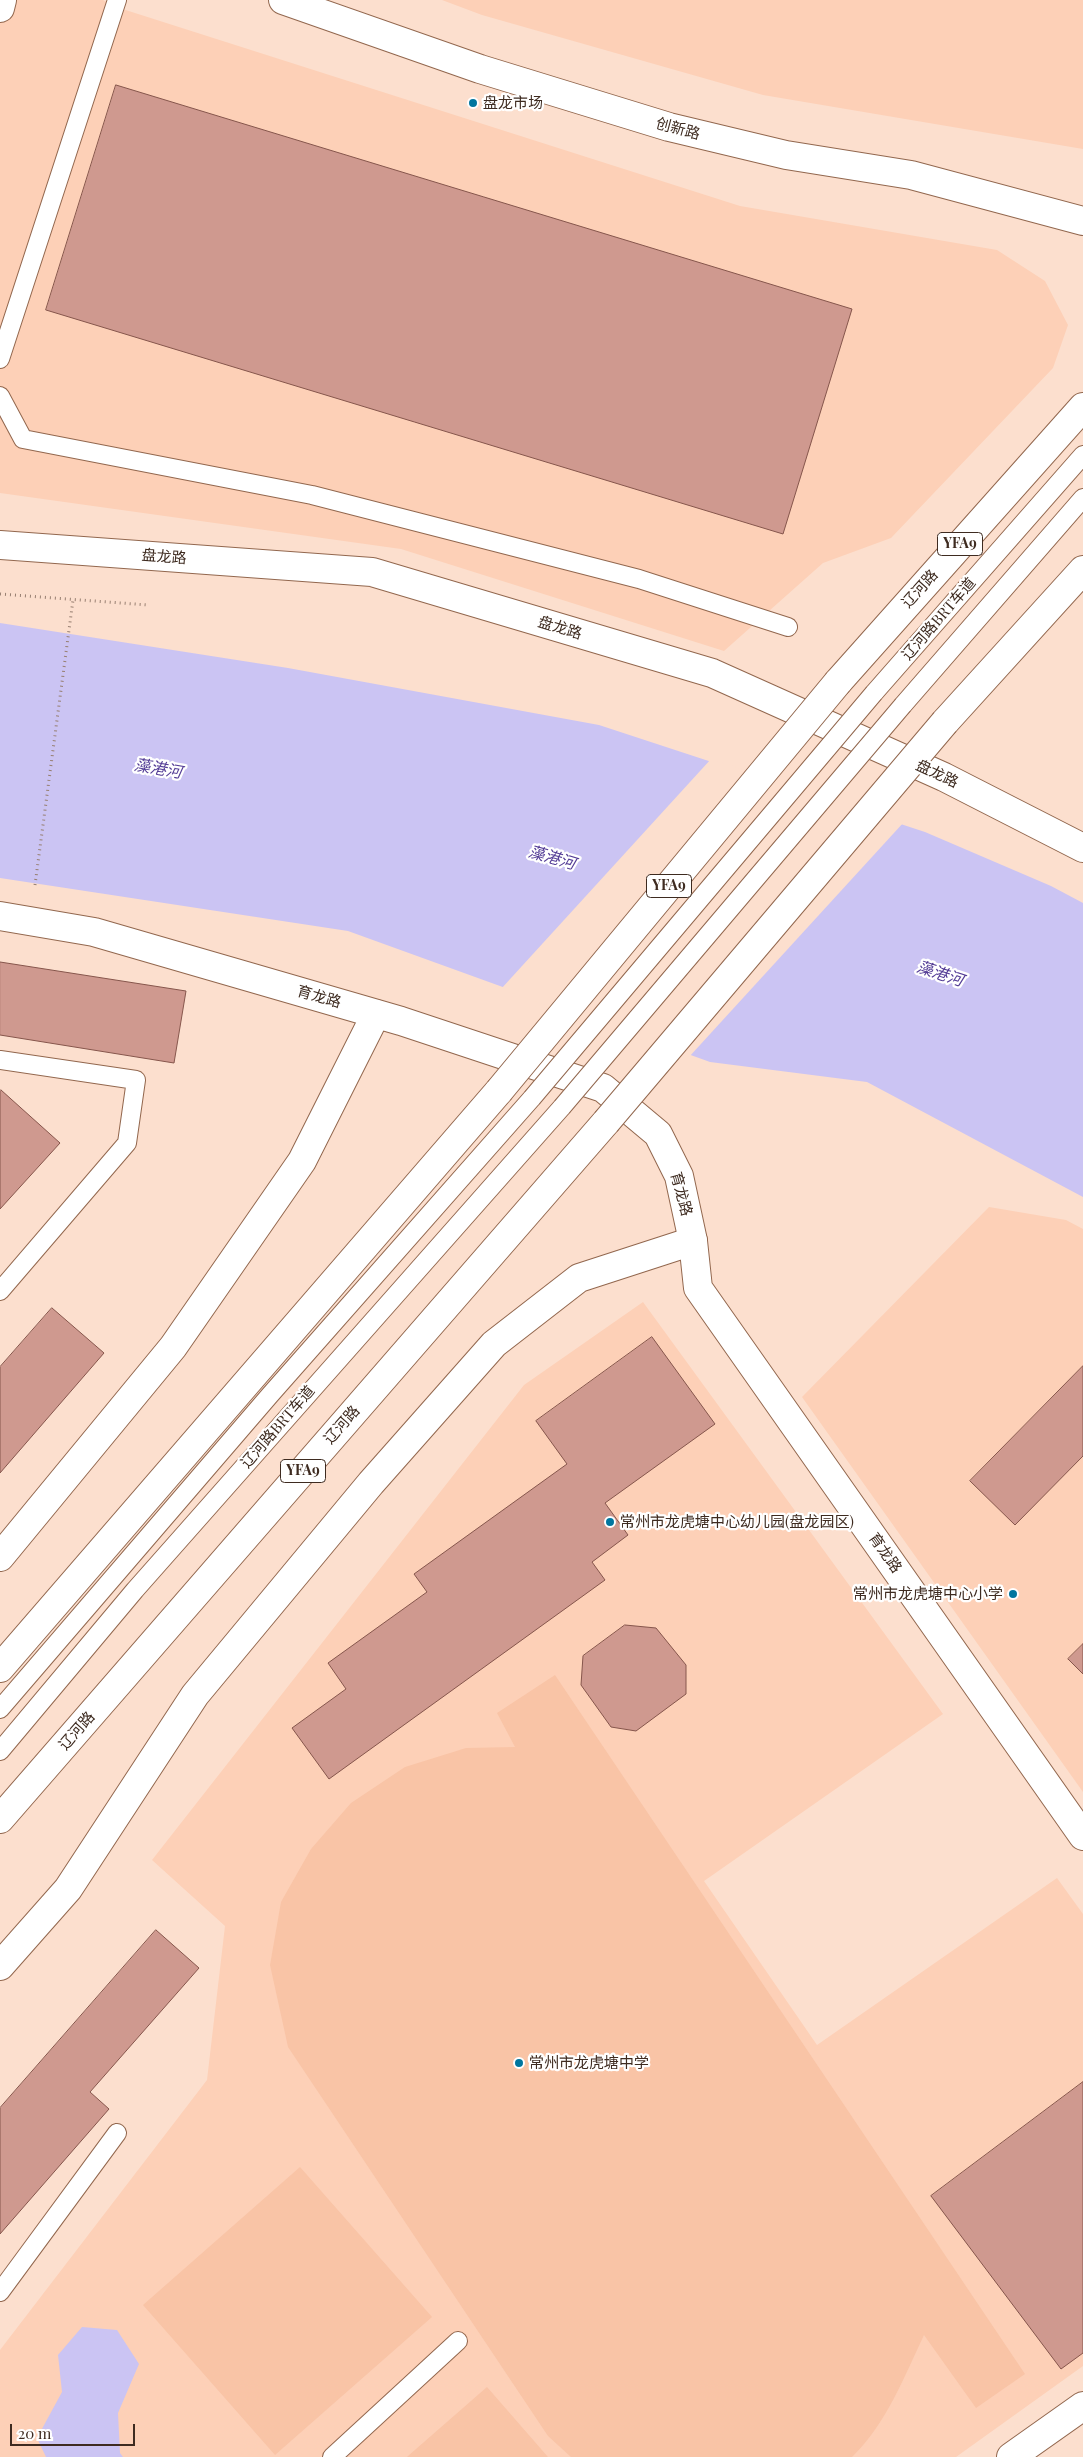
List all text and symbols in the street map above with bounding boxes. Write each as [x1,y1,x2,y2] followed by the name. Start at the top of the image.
[483,94,543,112] place label: 盘龙市场
[467,97,479,109] marker: 盘龙市场
[654,114,702,144] street label: 创新路
[938,532,982,556] road number: YFA9
[141,546,187,568] street label: 盘龙路
[898,566,942,612] street label: 辽河路
[898,574,980,664] street label: 辽河路BRT车道
[536,613,584,643] street label: 盘龙路
[133,755,183,783] water label: 藻港河
[913,756,961,792] street label: 盘龙路
[526,842,578,874] water label: 藻港河
[646,874,692,898] road number: YFA9
[914,957,966,991] water label: 藻港河
[295,982,343,1012] street label: 育龙路
[666,1170,696,1218] street label: 育龙路
[237,1382,319,1472] street label: 辽河路BRT车道
[320,1402,364,1448] street label: 辽河路
[280,1460,326,1482] road number: YFA9
[620,1513,854,1531] place label: 常州市龙虎塘中心幼儿园(盘龙园区)
[604,1516,616,1528] marker: 常州市龙虎塘中心幼儿园(盘龙园区)
[865,1529,905,1577] street label: 育龙路
[853,1585,1003,1603] place label: 常州市龙虎塘中心小学
[1007,1588,1019,1600] marker: 常州市龙虎塘中心小学
[55,1708,99,1754] street label: 辽河路
[529,2054,649,2072] place label: 常州市龙虎塘中学
[513,2057,525,2069] marker: 常州市龙虎塘中学
[12,2414,138,2446] scale bar
[18,2423,51,2443] text: 20 m

